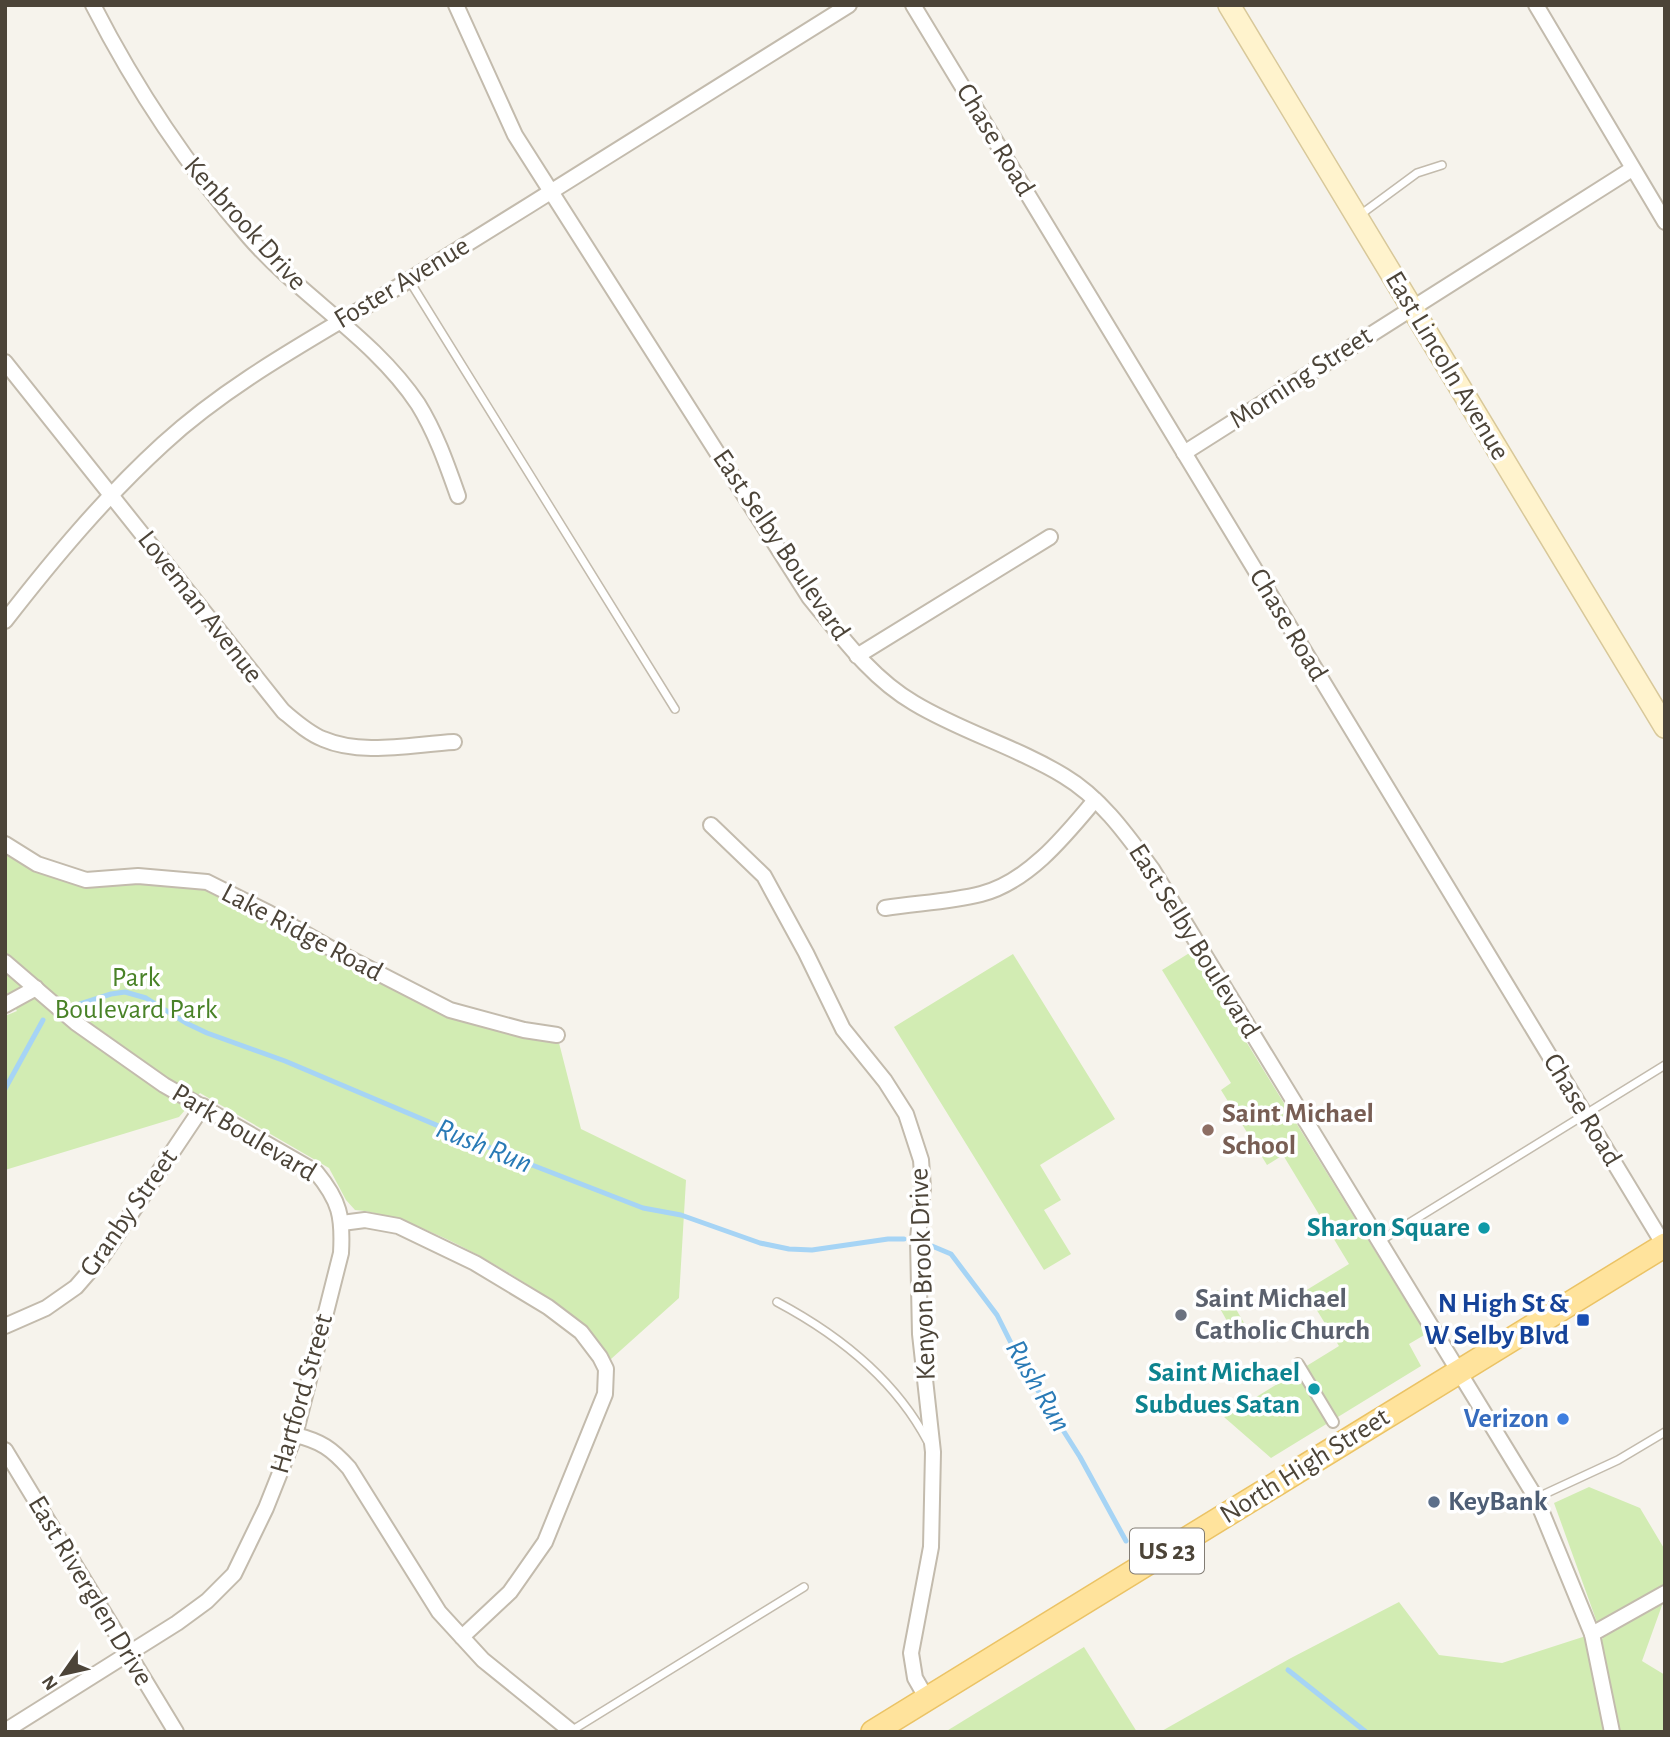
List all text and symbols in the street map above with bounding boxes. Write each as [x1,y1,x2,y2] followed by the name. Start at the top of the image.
[951,79,1039,201] street label: Chase Road
[178,152,312,296] street label: Kenbrook Drive
[330,232,474,334] street label: Foster Avenue
[1380,267,1514,465] street label: East Lincoln Avenue
[1225,322,1377,434] street label: Morning Street
[707,445,855,645] street label: East Selby Boulevard
[132,526,268,688] street label: Loveman Avenue
[1244,564,1332,686] street label: Chase Road
[1123,839,1265,1043] street label: East Selby Boulevard
[217,879,387,987] street label: Lake Ridge Road
[54,964,218,1024] park label: Park Boulevard Park
[1538,1049,1626,1171] street label: Chase Road
[167,1079,321,1187] street label: Park Boulevard
[1222,1100,1374,1160] place label: Saint Michael School
[432,1113,536,1179] water label: Rush Run
[1200,1122,1216,1138] marker: Saint Michael School
[75,1144,183,1282] street label: Granby Street
[905,1167,941,1381] street label: Kenyon Brook Drive
[1307,1214,1470,1242] place label: Sharon Square
[1476,1220,1492,1236] marker: Sharon Square
[1195,1285,1370,1345] place label: Saint Michael Catholic Church
[1424,1290,1569,1350] place label: N High St & W Selby Blvd
[1173,1307,1189,1323] marker: Saint Michael Catholic Church
[266,1311,338,1477] street label: Hartford Street
[1575,1312,1591,1328] marker: N High St & W Selby Blvd
[1000,1335,1076,1437] water label: Rush Run
[1135,1359,1300,1419] place label: Saint Michael Subdues Satan
[1306,1381,1322,1397] marker: Saint Michael Subdues Satan
[1215,1403,1395,1529] street label: North High Street
[1463,1405,1549,1433] place label: Verizon
[1555,1411,1571,1427] marker: Verizon
[1448,1488,1548,1516] place label: KeyBank
[22,1491,158,1691] street label: East Riverglen Drive
[1426,1494,1442,1510] marker: KeyBank
[1130,1528,1204,1574] road number: US 23
[28,1639,98,1709] north arrow
[39,1672,62,1693] text: N

